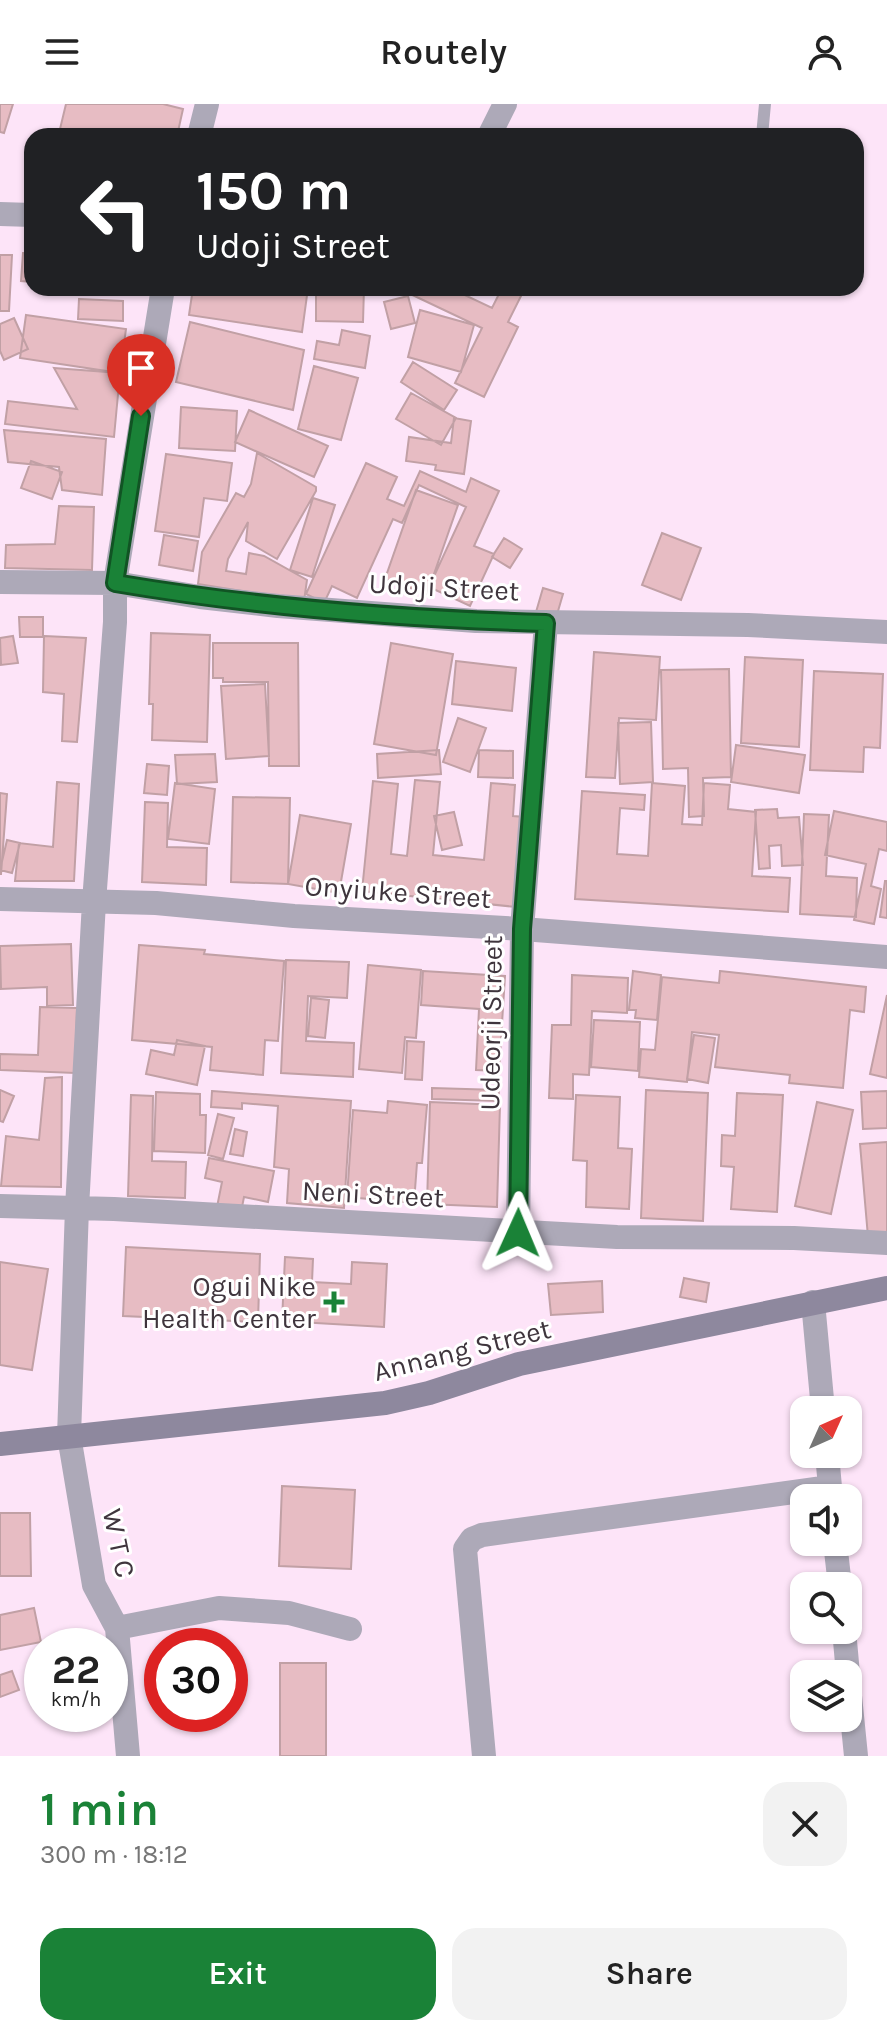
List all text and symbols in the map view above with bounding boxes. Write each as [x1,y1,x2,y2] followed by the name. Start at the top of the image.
[40,30,84,74] icon: menu
[803,30,847,74] icon: person
[380,31,507,73] text: Routely
[196,158,351,223] text: 150 m
[64,160,168,264] icon: left
[196,225,390,267] text: Udoji Street
[107,334,175,416] pin
[119,346,163,390] icon: arrive
[368,567,520,607] street label: Udoji Street
[304,869,492,915] street label: Onyiuke Street
[473,935,509,1111] street label: Udeorji Street
[301,1174,445,1214] street label: Neni Street
[476,1191,560,1275] position arrow
[142,1270,317,1335] place label: Ogui Nike Health Center
[323,1291,345,1313] marker: Ogui Nike Health Center
[370,1312,554,1388] street label: Annang Street
[790,1396,862,1468] north arrow
[790,1396,862,1732] map controls
[790,1484,862,1556] button: sound
[96,1506,142,1580] street label: W T C
[790,1572,862,1644] button: search
[144,1628,248,1732] speed limit sign: 30
[52,1646,100,1693] text: 22
[790,1660,862,1732] button: layers
[51,1688,101,1711] text: km/h
[40,1781,159,1837] text: 1 min
[763,1782,847,1866] button: close
[40,1839,188,1870] text: 300 m · 18:12
[40,1928,436,2020] button: Exit
[452,1928,847,2020] button: Share

